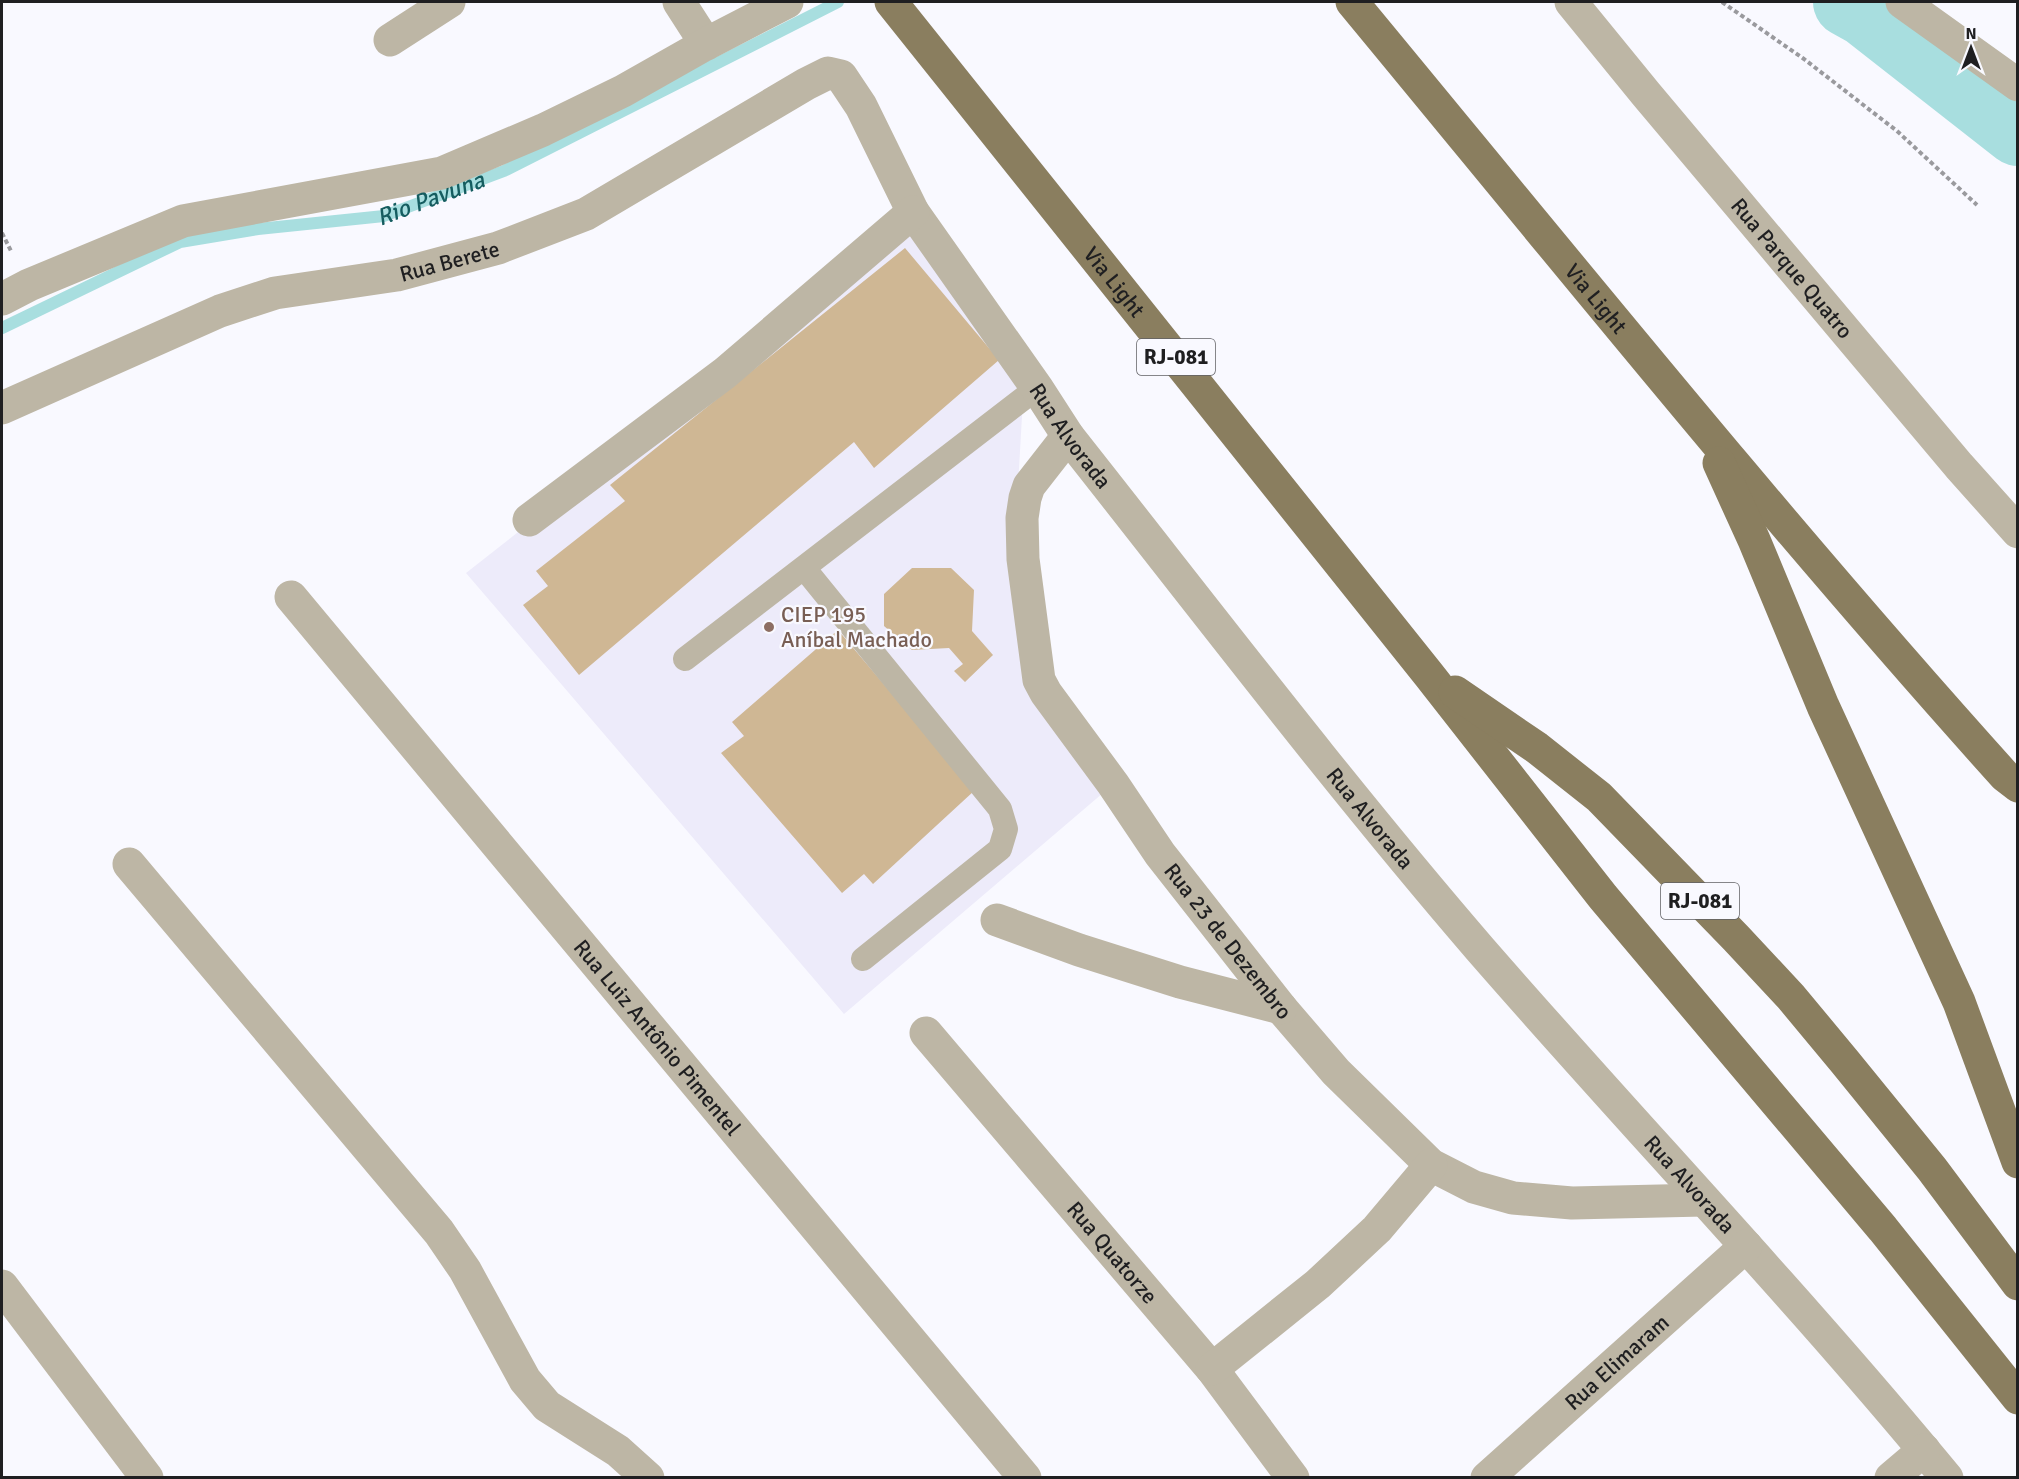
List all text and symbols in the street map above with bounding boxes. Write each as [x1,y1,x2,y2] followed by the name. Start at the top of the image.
[1941,18,2001,78] north arrow
[1965,24,1977,44] text: N
[372,164,489,232] water label: Rio Pavuna
[1726,192,1859,344] street label: Rua Parque Quatro
[396,235,502,287] street label: Rua Berete
[1078,241,1151,323] street label: Via Light
[1559,258,1633,339] street label: Via Light
[1137,339,1215,375] road number: RJ-081
[1024,378,1118,494] street label: Rua Alvorada
[781,601,932,653] place label: CIEP 195 Aníbal Machado
[762,620,776,634] marker: CIEP 195 Aníbal Machado
[1321,762,1420,874] street label: Rua Alvorada
[1159,857,1298,1025] street label: Rua 23 de Dezembro
[1661,883,1739,919] road number: RJ-081
[568,934,747,1141] street label: Rua Luiz Antônio Pimentel
[1639,1129,1741,1239] street label: Rua Alvorada
[1062,1196,1164,1309] street label: Rua Quatorze
[1559,1308,1674,1416] street label: Rua Elimaram

